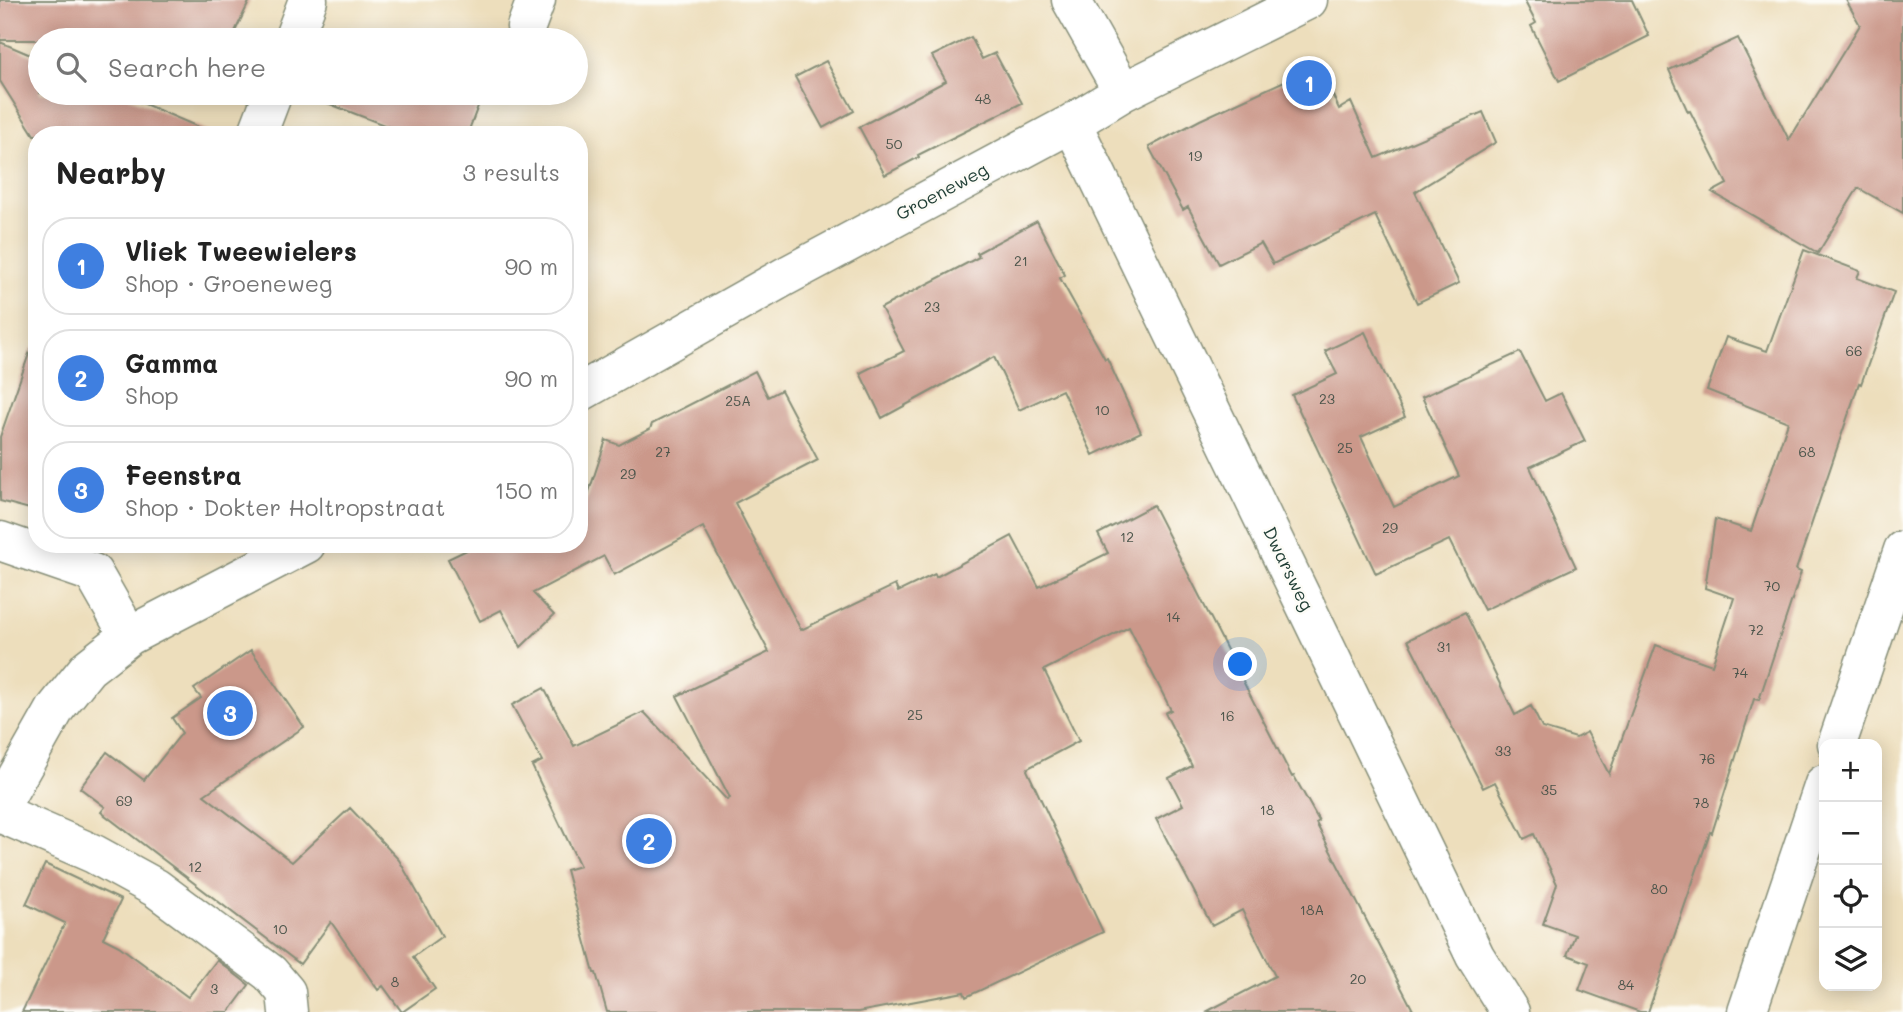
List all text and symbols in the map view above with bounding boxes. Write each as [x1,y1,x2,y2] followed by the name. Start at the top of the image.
[28,28,588,105] search box
[52,48,90,86] icon: search
[108,50,266,84] text: Search here
[1286,57,1332,109] pin: 1
[975,89,991,108] house number: 48
[886,134,903,153] house number: 50
[1188,146,1202,165] house number: 19
[56,152,166,192] text: Nearby
[463,157,560,187] text: 3 results
[891,157,992,225] street label: Groeneweg
[125,234,357,268] text: Vliek Tweewielers
[76,251,86,281] text: 1
[505,251,558,281] text: 90 m
[1014,251,1028,270] house number: 21
[125,268,332,298] text: Shop · Groeneweg
[924,297,940,316] house number: 23
[1846,341,1862,360] house number: 66
[125,346,218,380] text: Gamma
[75,363,87,393] text: 2
[505,363,558,393] text: 90 m
[125,380,179,410] text: Shop
[1319,389,1335,408] house number: 23
[725,391,751,410] house number: 25A
[1095,400,1110,419] house number: 10
[1337,438,1353,457] house number: 25
[655,442,671,461] house number: 27
[1799,442,1815,461] house number: 68
[125,458,242,492] text: Feenstra
[620,464,636,483] house number: 29
[74,475,88,505] text: 3
[494,475,558,505] text: 150 m
[125,492,445,522] text: Shop · Dokter Holtropstraat
[1382,518,1398,537] house number: 29
[1258,522,1320,615] street label: Dwarsweg
[1120,527,1134,546] house number: 12
[1764,576,1781,595] house number: 70
[1166,607,1181,626] house number: 14
[1748,620,1764,639] house number: 72
[1437,637,1451,656] house number: 31
[1223,647,1257,681] your location
[1732,663,1749,682] house number: 74
[207,687,253,739] pin: 3
[907,705,923,724] house number: 25
[1220,706,1234,725] house number: 16
[1819,739,1882,991] map controls
[1819,739,1882,802] button: +
[1495,741,1511,760] house number: 33
[1699,749,1715,768] house number: 76
[1541,780,1557,799] house number: 35
[116,791,132,810] house number: 69
[1693,793,1709,812] house number: 78
[1260,800,1274,819] house number: 18
[1819,802,1882,865] button: −
[626,815,672,867] pin: 2
[188,857,202,876] house number: 12
[1819,865,1882,928] button: locate
[1650,879,1668,898] house number: 80
[1300,900,1324,919] house number: 18A
[273,919,288,938] house number: 10
[1819,928,1882,991] button: layers
[1350,969,1367,988] house number: 20
[391,972,399,991] house number: 8
[1618,975,1635,994] house number: 84
[210,979,218,998] house number: 3

